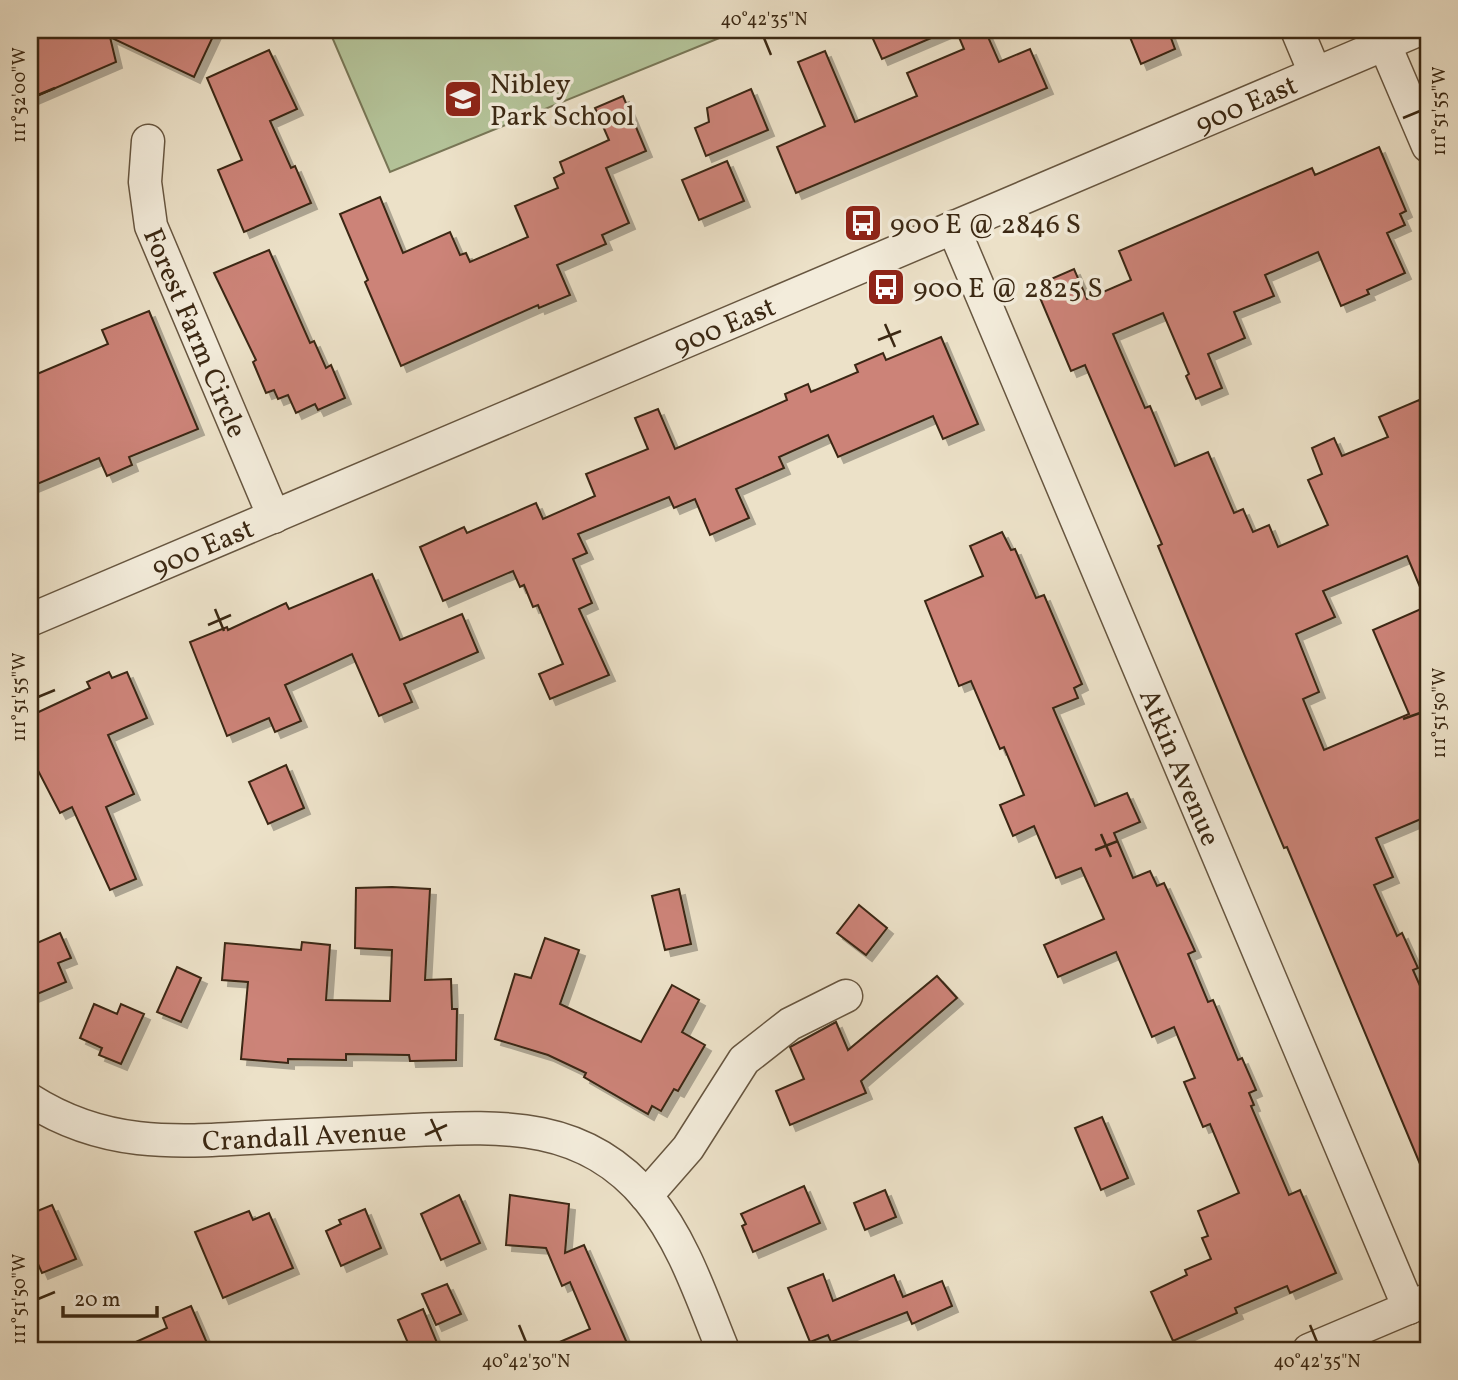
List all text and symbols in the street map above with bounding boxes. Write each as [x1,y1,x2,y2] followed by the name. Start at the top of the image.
[720,8,808,33] text: 40°42'35"N
[8,47,33,143] text: 111°52'00"W
[490,66,635,137] place label: Nibley Park School
[1428,66,1453,156] text: 111°51'55"W
[1190,67,1304,145] street label: 900 East
[442,78,484,120] school or university icon: Nibley Park School
[842,202,884,244] bus stop icon: 900 E @ 2846 S
[890,206,1081,245] place label: 900 E @ 2846 S
[132,223,255,444] street label: Forest Farm Circle
[865,266,907,308] bus stop icon: 900 E @ 2825 S
[913,270,1103,309] place label: 900 E @ 2825 S
[668,288,782,366] street label: 900 East
[146,510,260,588] street label: 900 East
[8,652,33,742] text: 111°51'55"W
[1428,668,1453,758] text: 111°51'50"W
[1128,683,1229,852] street label: Atkin Avenue
[201,1113,407,1162] street label: Crandall Avenue
[8,1254,33,1344] text: 111°51'50"W
[63,1275,158,1319] scale bar
[74,1286,120,1315] text: 20 m
[482,1350,570,1375] text: 40°42'30"N
[1273,1350,1361,1375] text: 40°42'35"N

